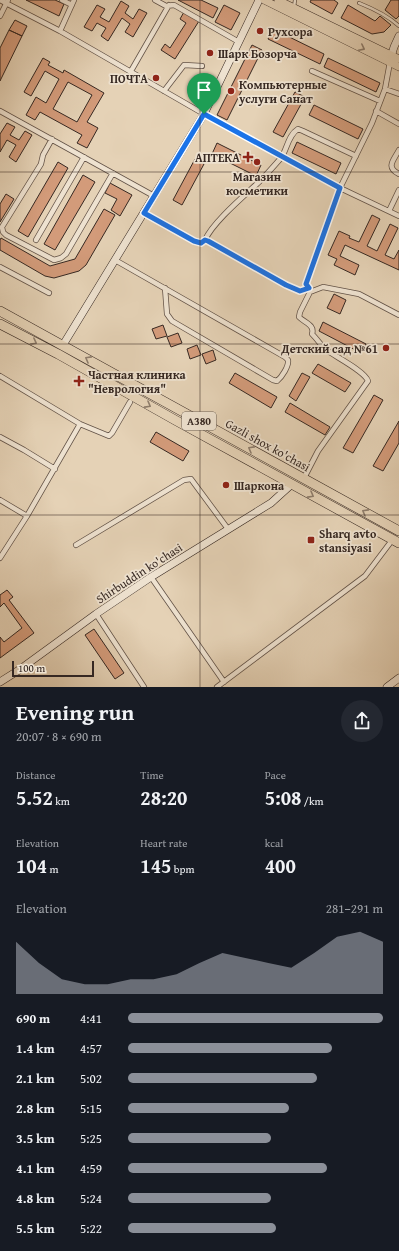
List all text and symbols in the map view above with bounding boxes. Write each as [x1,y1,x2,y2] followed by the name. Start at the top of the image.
[268,23,313,40] place label: Рухсора
[255,26,265,36] marker: Рухсора
[358,44,365,51] one-way arrow
[218,45,298,62] place label: Шарк Бозорча
[205,48,215,58] marker: Шарк Бозорча
[110,70,148,87] place label: ПОЧТА
[151,73,161,83] marker: ПОЧТА
[187,73,221,114] pin
[238,76,327,107] place label: Компьютерные услуги Санат
[193,79,215,101] icon: arrive
[226,86,236,96] marker: Компьютерные услуги Санат
[195,149,240,166] place label: АПТЕКА
[243,152,253,162] marker: АПТЕКА
[252,157,262,167] marker: Магазин косметики
[226,168,289,199] place label: Магазин косметики
[30,337,38,345] one-way arrow
[280,340,378,357] place label: Детский сад №61
[381,343,391,353] marker: Детский сад №61
[85,356,93,364] one-way arrow
[88,366,187,397] place label: Частная клиника "Неврология"
[73,375,85,387] marker: Частная клиника "Неврология"
[144,401,151,408] one-way arrow
[182,412,216,430] road number: A380
[223,415,314,476] street label: Gazli shox ko'chasi
[248,447,255,454] one-way arrow
[234,477,285,494] place label: Шаркона
[221,480,231,490] marker: Шаркона
[307,490,314,498] one-way arrow
[362,509,369,517] one-way arrow
[319,525,377,556] place label: Sharq avto stansiyasi
[306,535,316,545] marker: Sharq avto stansiyasi
[92,538,186,607] street label: Shirbuddin ko'chasi
[12,659,94,678] scale bar
[18,660,45,676] text: 100 m
[16,696,134,728] text: Evening run
[341,700,383,742] button: share
[16,727,102,746] text: 20:07 · 8 × 690 m
[16,767,55,783] text: Distance
[140,767,164,783] text: Time
[265,767,286,783] text: Pace
[16,783,53,812] text: 5.52
[140,783,187,812] text: 28:20
[265,783,301,812] text: 5:08
[53,793,70,809] text: km
[301,793,324,809] text: /km
[16,835,59,851] text: Elevation
[140,835,188,851] text: Heart rate
[265,835,283,851] text: kcal
[16,851,47,880] text: 104
[140,851,171,880] text: 145
[265,851,296,880] text: 400
[47,861,59,877] text: m
[171,861,194,877] text: bpm
[16,899,67,918] text: Elevation
[326,899,383,918] text: 281–291 m
[16,1009,50,1028] text: 690 m
[80,1009,102,1028] text: 4:41
[16,1039,55,1058] text: 1.4 km
[80,1039,102,1058] text: 4:57
[16,1069,55,1088] text: 2.1 km
[80,1069,102,1088] text: 5:02
[16,1099,55,1118] text: 2.8 km
[80,1099,102,1118] text: 5:15
[16,1129,55,1148] text: 3.5 km
[80,1129,102,1148] text: 5:25
[16,1159,55,1178] text: 4.1 km
[80,1159,102,1178] text: 4:59
[16,1189,55,1208] text: 4.8 km
[80,1189,102,1208] text: 5:24
[16,1219,55,1238] text: 5.5 km
[80,1219,102,1238] text: 5:22

